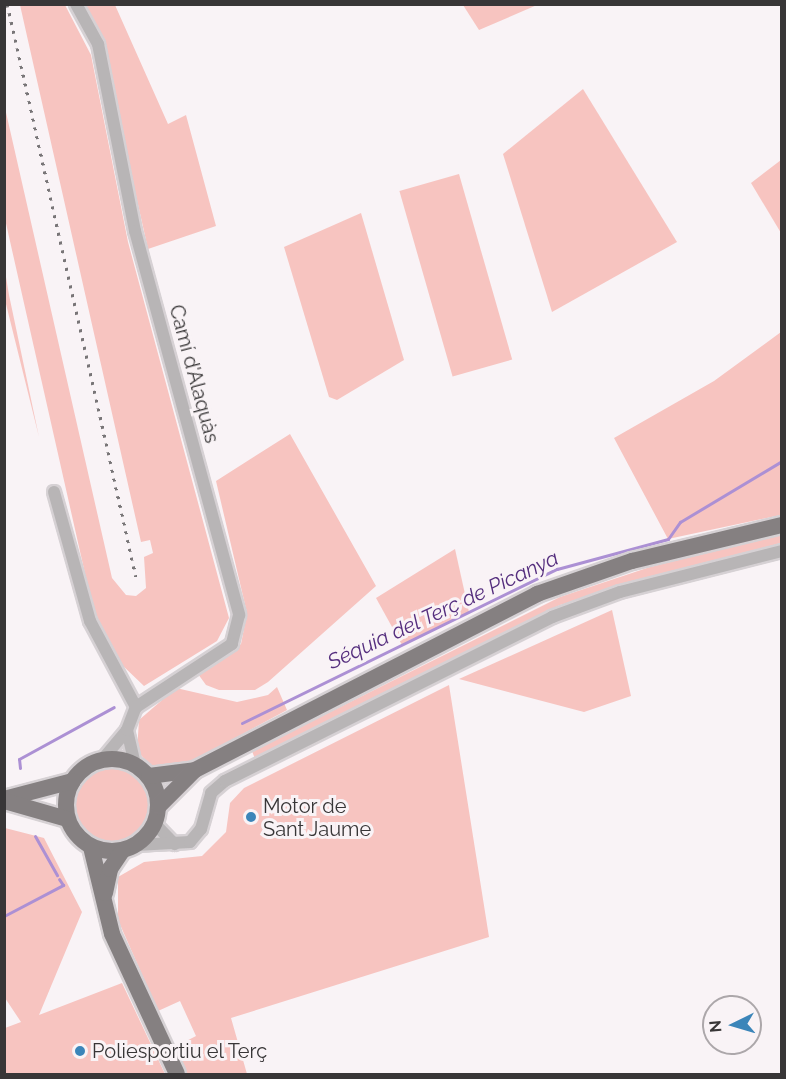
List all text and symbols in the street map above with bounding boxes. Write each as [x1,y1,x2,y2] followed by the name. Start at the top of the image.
[164,302,224,446] street label: Camí d'Alaquàs
[323,545,563,675] water label: Séquia del Terç de Picanya
[263,794,372,841] place label: Motor de Sant Jaume
[244,810,258,824] marker: Motor de Sant Jaume
[702,995,762,1055] north arrow
[706,1020,726,1033] text: N
[92,1039,268,1063] place label: Poliesportiu el Terç
[73,1044,87,1058] marker: Poliesportiu el Terç

